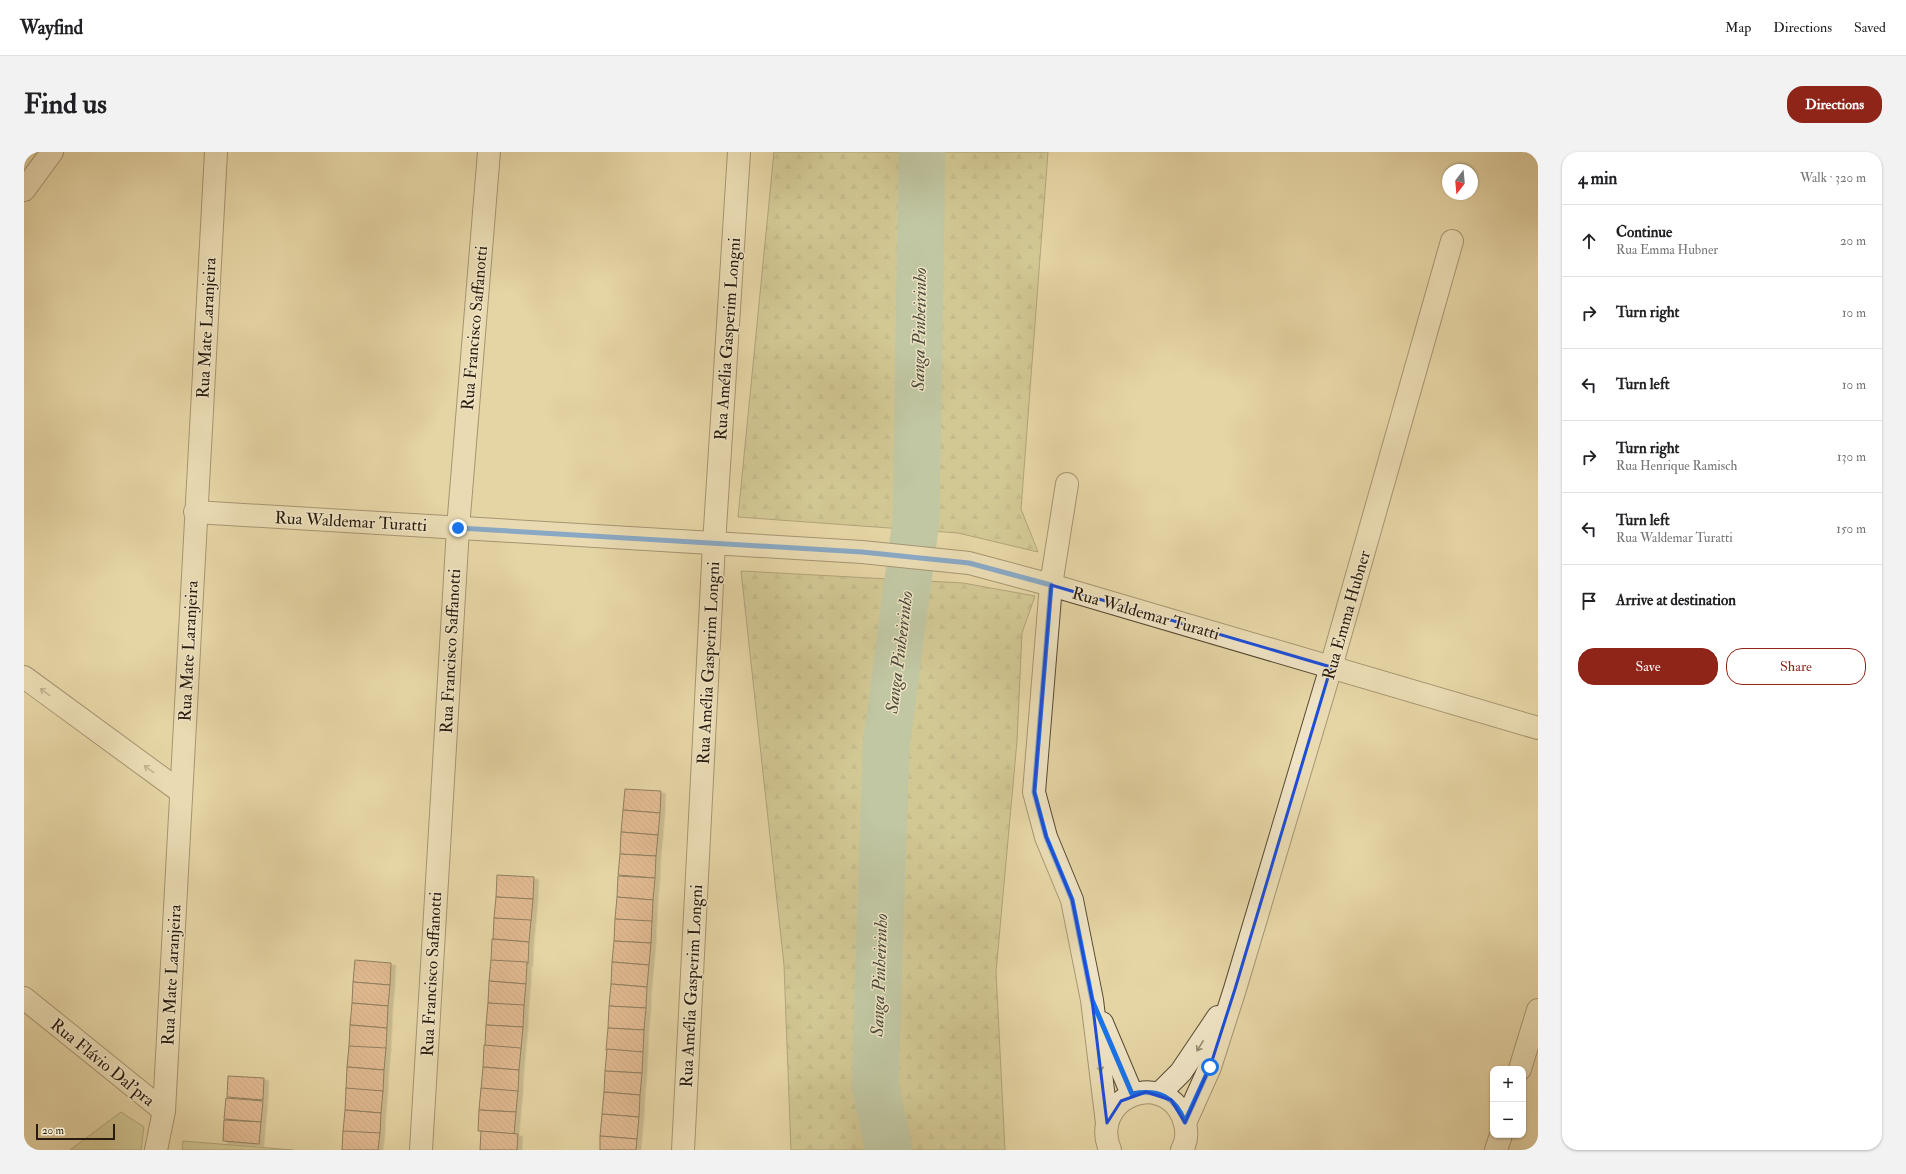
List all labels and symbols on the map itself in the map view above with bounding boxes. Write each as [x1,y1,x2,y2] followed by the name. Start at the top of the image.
[1442,164,1478,200] north arrow
[710,236,746,441] street label: Rua Amélia Gasperim Longni
[457,244,492,411] street label: Rua Francisco Saffanotti
[192,256,221,399] street label: Rua Mate Laranjeira
[907,267,932,392] water label: Sanga Pinheirinho
[274,507,428,536] street label: Rua Waldemar Turatti
[449,519,467,537] route end
[1318,547,1375,682] street label: Rua Emma Hubner
[693,561,725,765] street label: Rua Amélia Gasperim Longni
[436,568,465,734] street label: Rua Francisco Saffanotti
[174,579,203,722] street label: Rua Mate Laranjeira
[1070,582,1223,645] street label: Rua Waldemar Turatti
[880,590,918,716] water label: Sanga Pinheirinho
[39,688,50,696] one-way arrow
[144,765,155,773] one-way arrow
[676,884,708,1088] street label: Rua Amélia Gasperim Longni
[417,891,446,1057] street label: Rua Francisco Saffanotti
[157,903,186,1046] street label: Rua Mate Laranjeira
[866,913,893,1038] water label: Sanga Pinheirinho
[46,1014,160,1112] street label: Rua Flávio Dal'pra
[1195,1040,1204,1051] one-way arrow
[1201,1058,1219,1076] route start
[1096,1059,1104,1072] one-way arrow
[36,1122,115,1141] scale bar

